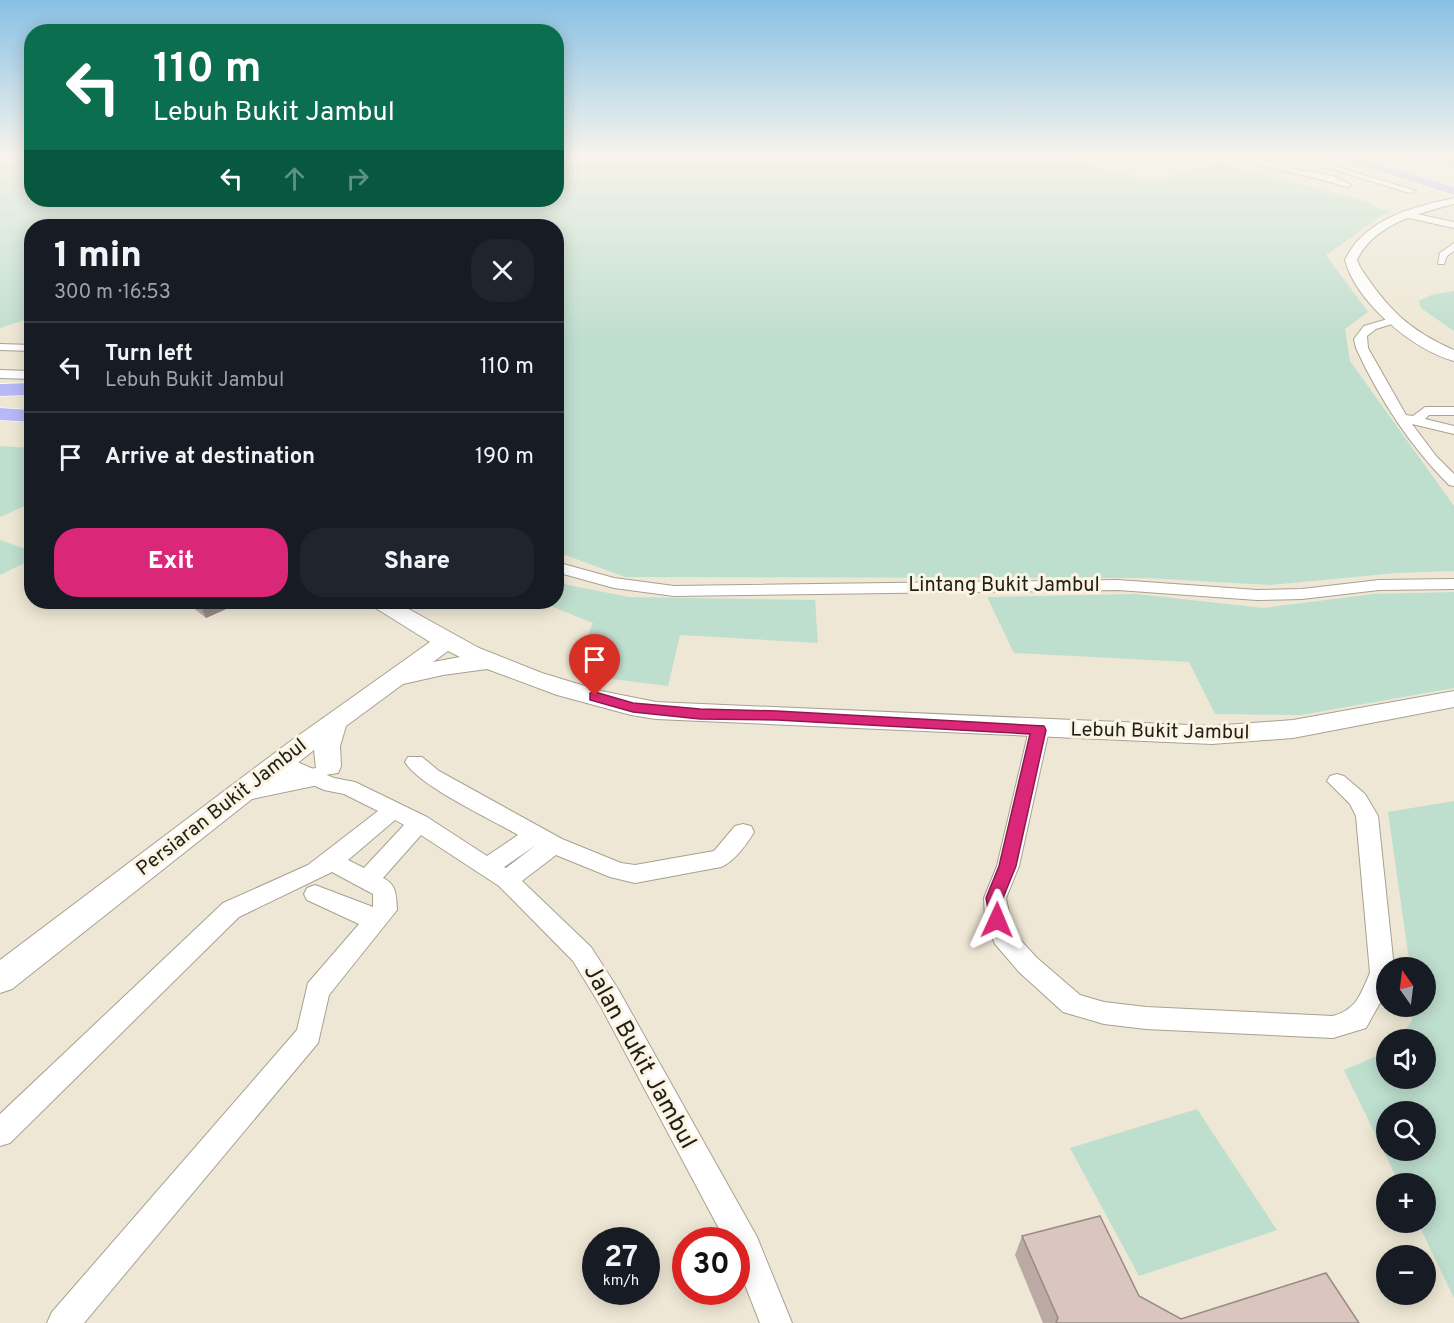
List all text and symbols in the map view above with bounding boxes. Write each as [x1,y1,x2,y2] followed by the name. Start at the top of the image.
[153,44,262,97] text: 110 m
[54,48,132,126] icon: left
[153,96,395,130] text: Lebuh Bukit Jambul
[215,162,248,195] icon: left
[278,162,311,195] icon: ahead
[341,162,374,195] icon: right
[54,234,142,280] text: 1 min
[471,239,534,302] button: close
[54,280,171,306] text: 300 m · 16:53
[105,341,193,368] text: Turn left
[54,351,87,384] icon: left
[480,354,534,381] text: 110 m
[105,368,284,394] text: Lebuh Bukit Jambul
[54,441,87,474] icon: arrive
[105,444,315,471] text: Arrive at destination
[475,444,534,471] text: 190 m
[54,528,288,597] button: Exit
[300,528,534,597] button: Share
[908,573,1100,599] street label: Lintang Bukit Jambul
[569,634,620,696] pin
[578,643,611,676] icon: arrive
[1070,717,1250,747] street label: Lebuh Bukit Jambul
[132,733,312,883] street label: Persiaran Bukit Jambul
[965,888,1029,952] position arrow
[1376,957,1436,1017] north arrow
[1376,957,1436,1305] map controls
[576,959,702,1155] street label: Jalan Bukit Jambul
[1376,1029,1436,1089] button: sound
[1376,1101,1436,1161] button: search
[1376,1173,1436,1233] button: +
[672,1227,750,1305] speed limit sign: 30
[604,1240,638,1277] text: 27
[1376,1245,1436,1305] button: −
[603,1272,639,1291] text: km/h

